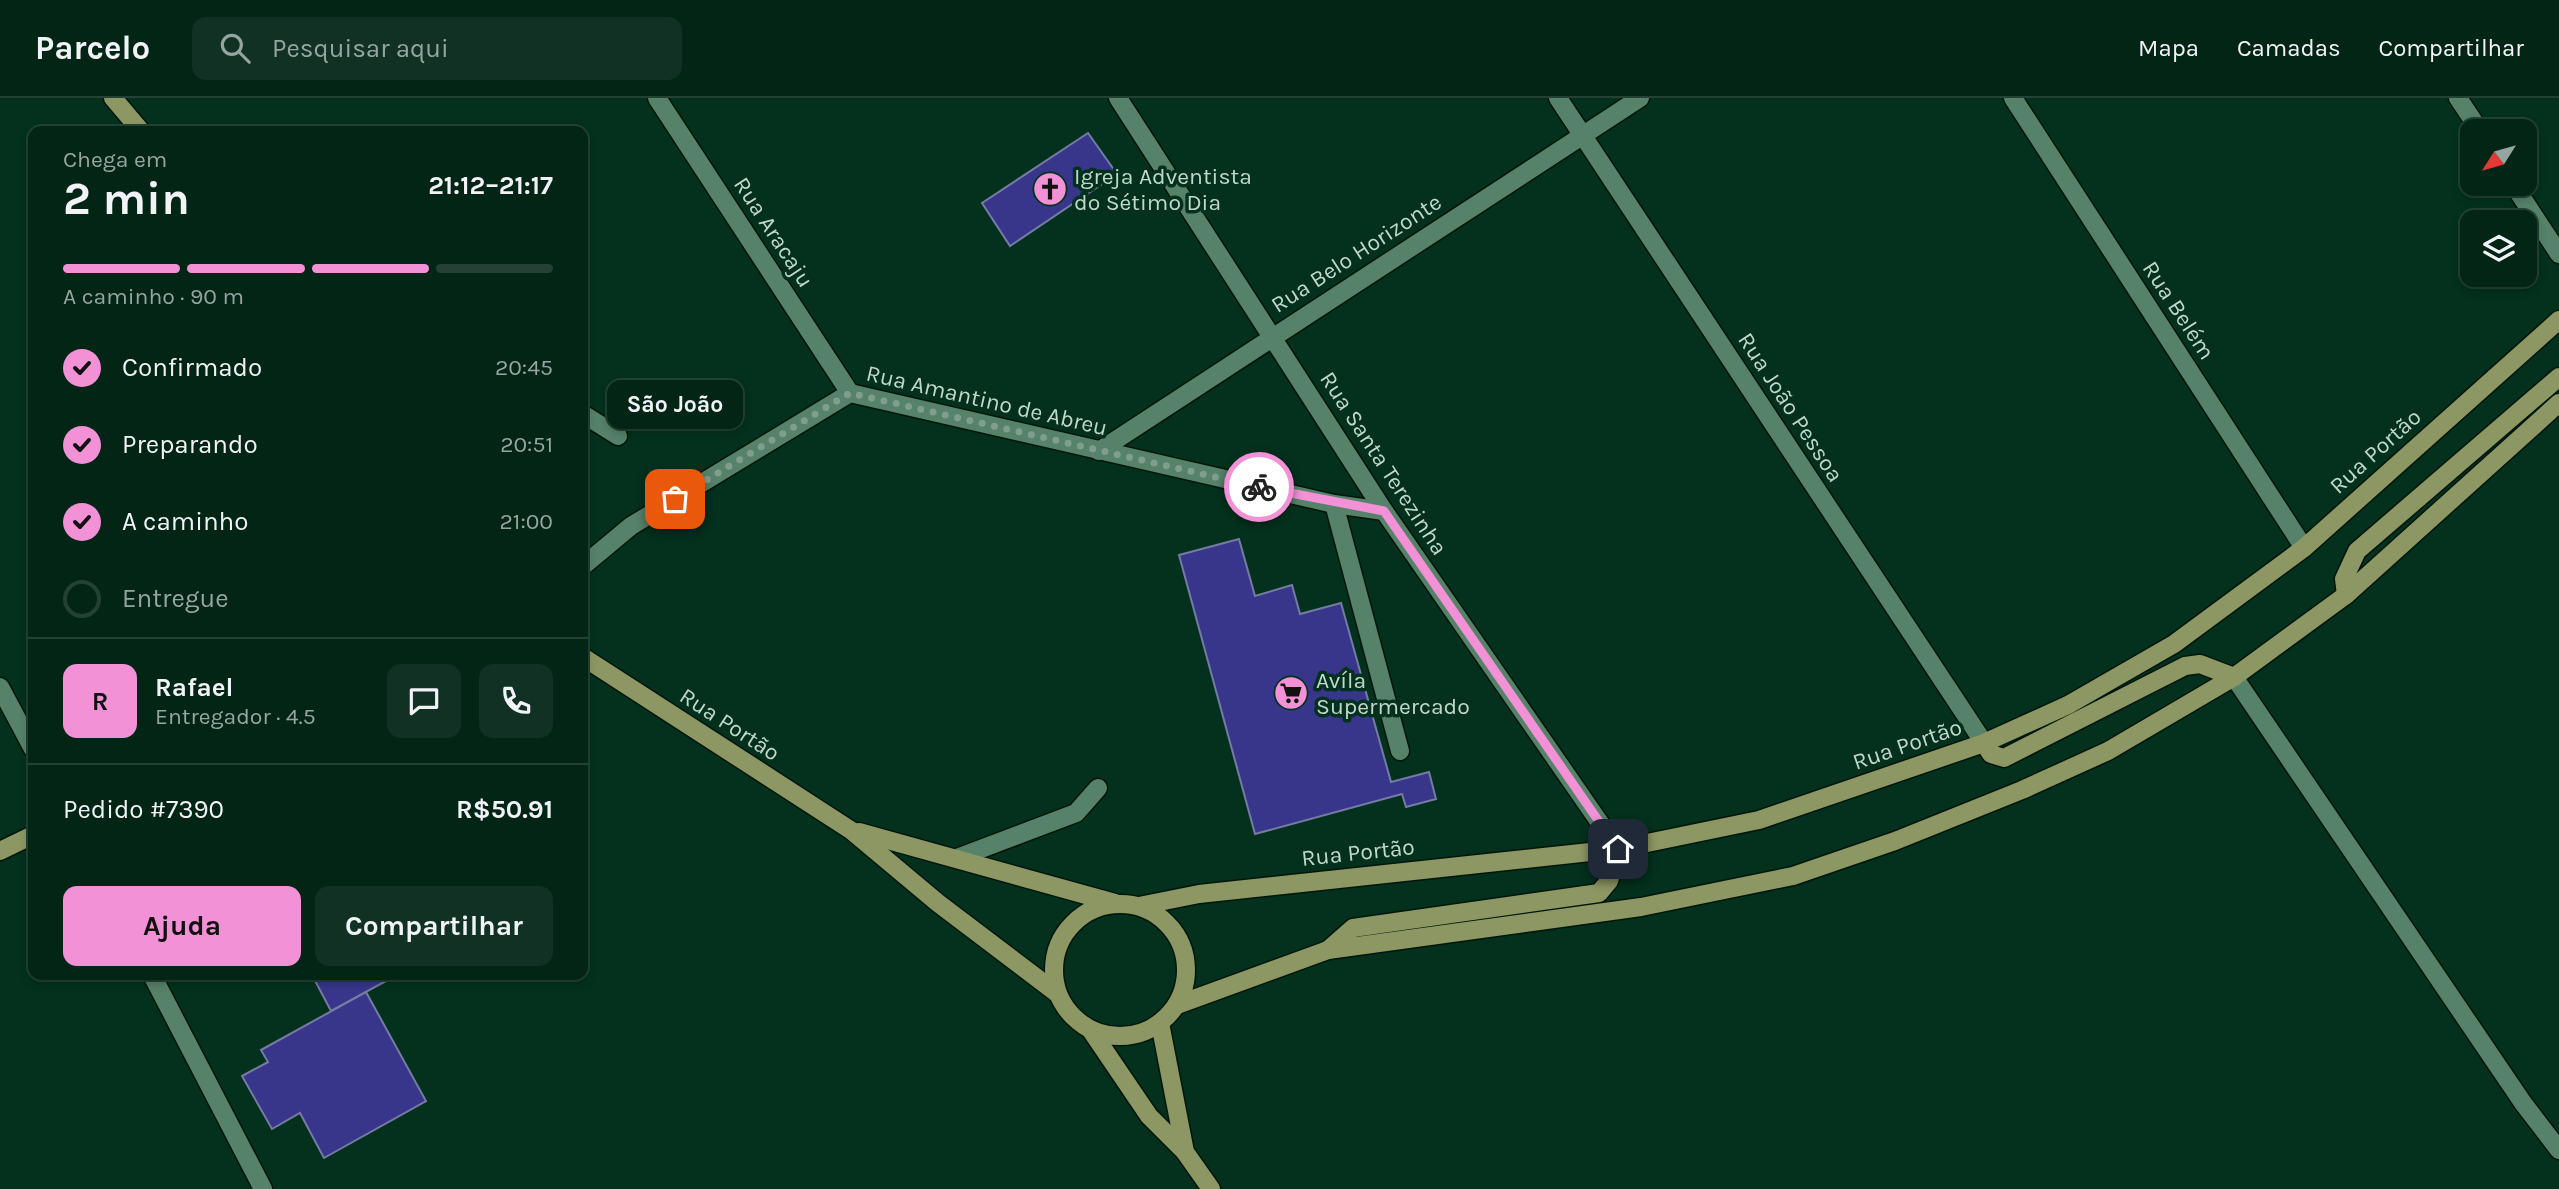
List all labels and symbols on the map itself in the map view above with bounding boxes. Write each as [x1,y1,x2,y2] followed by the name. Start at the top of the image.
[2460,119,2538,196] north arrow
[1074,163,1252,216] place label: Igreja Adventista do Sétimo Dia
[1031,170,1069,208] church icon: Igreja Adventista do Sétimo Dia
[728,172,819,292] street label: Rua Aracaju
[1266,188,1447,319] street label: Rua Belo Horizonte
[2137,256,2220,365] street label: Rua Belém
[1732,328,1849,487] street label: Rua João Pessoa
[864,360,1110,441] street label: Rua Amantino de Abreu
[1314,366,1453,560] street label: Rua Santa Terezinha
[607,380,743,429] callout: São João
[2324,403,2427,499] street label: Rua Portão
[1224,452,1294,522] courier
[645,469,705,529] pin
[1316,667,1470,720] place label: Avíla Supermercado
[1272,674,1310,712] supermarket icon: Avíla Supermercado
[675,682,785,767] street label: Rua Portão
[1849,713,1965,776] street label: Rua Portão
[1588,819,1648,879] pin
[1300,833,1416,872] street label: Rua Portão

